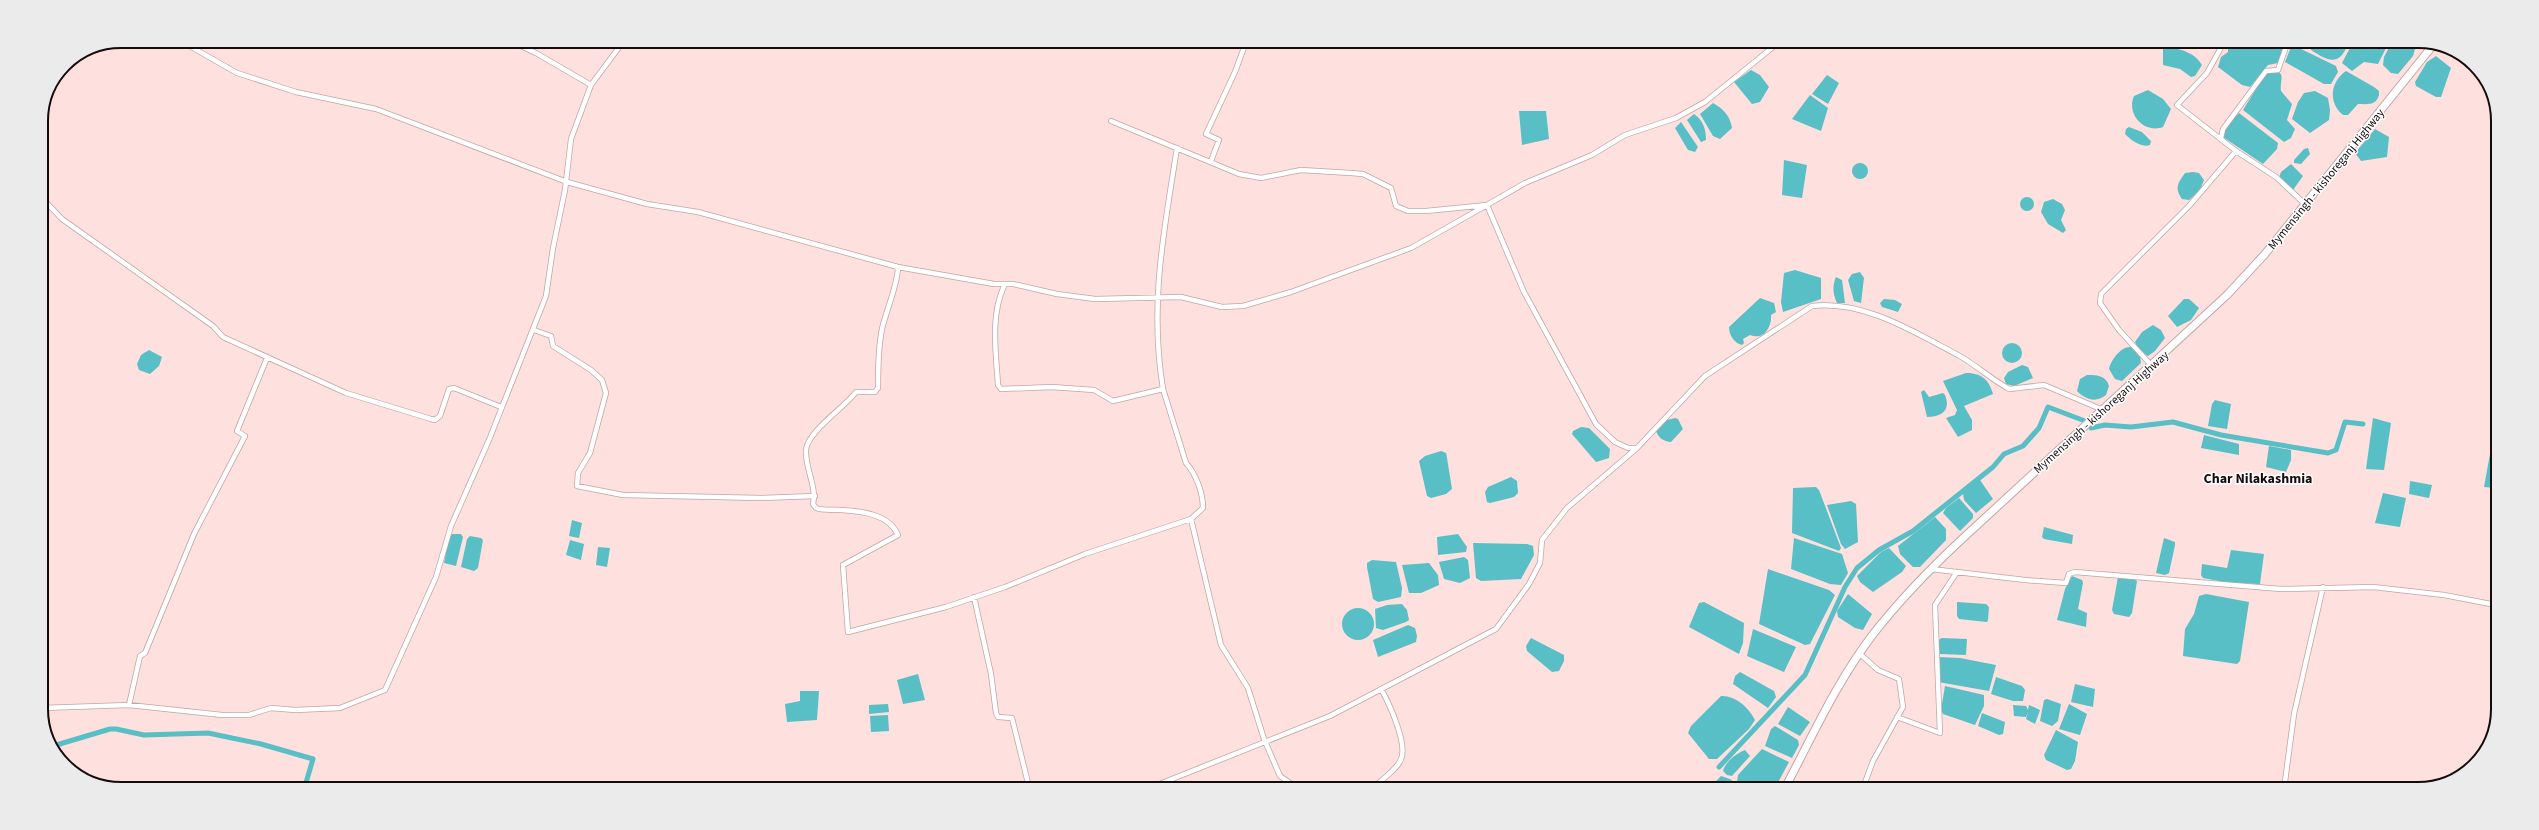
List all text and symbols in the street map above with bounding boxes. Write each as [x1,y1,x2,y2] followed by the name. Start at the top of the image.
[2264,105,2389,253] street label: Mymensingh - kishoreganj Highway
[2030,347,2173,478] street label: Mymensingh - kishoreganj Highway
[2204,469,2312,489] district label: Char Nilakashmia

